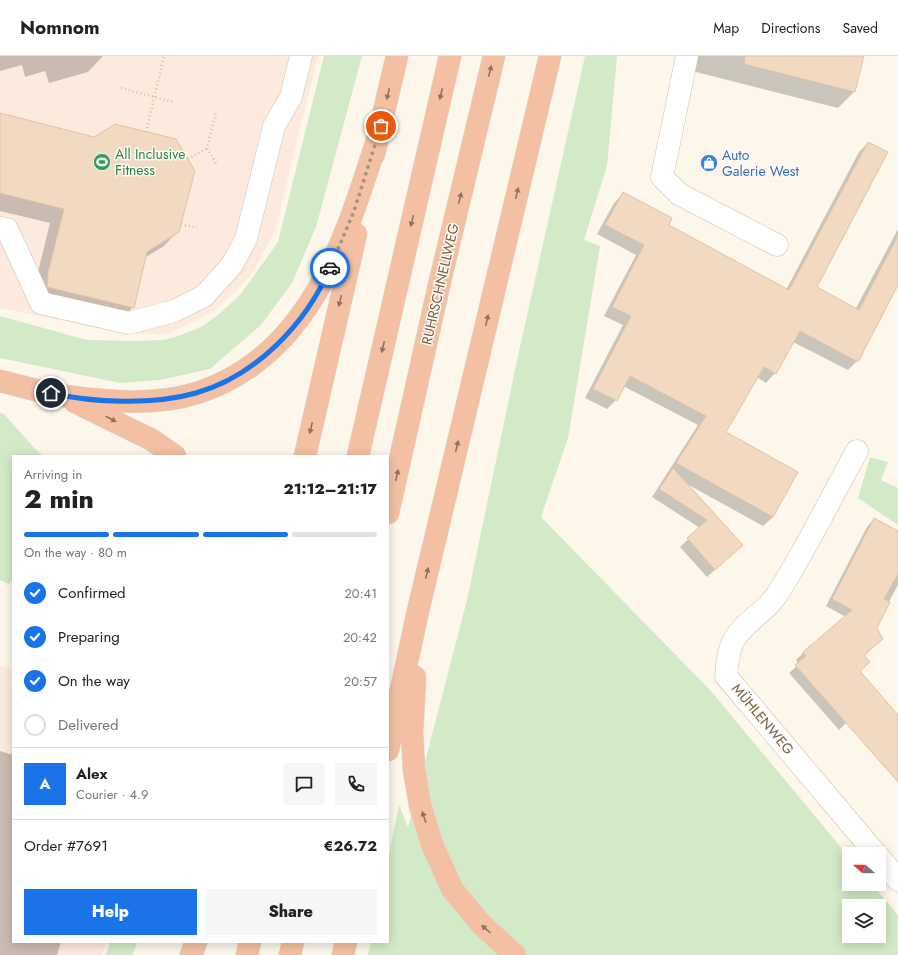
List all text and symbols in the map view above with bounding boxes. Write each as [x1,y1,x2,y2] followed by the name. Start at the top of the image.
[20,14,100,41] text: Nomnom
[713,18,739,38] text: Map
[761,18,821,38] text: Directions
[843,18,878,38] text: Saved
[488,65,494,78] one-way arrow
[385,88,391,100] one-way arrow
[438,88,444,100] one-way arrow
[364,109,398,143] pin
[370,115,392,137] icon: bag
[115,144,185,180] place label: All Inclusive Fitness
[722,145,799,181] place label: Auto Galerie West
[92,152,112,172] sports icon: All Inclusive Fitness
[699,153,719,173] shop icon: Auto Galerie West
[515,187,521,200] one-way arrow
[457,192,463,204] one-way arrow
[408,214,414,227] one-way arrow
[416,221,464,347] street label: RUHRSCHNELLWEG
[310,248,350,288] courier
[319,257,341,279] icon: car
[337,295,343,307] one-way arrow
[485,314,491,326] one-way arrow
[379,341,385,353] one-way arrow
[34,376,68,410] pin
[40,382,62,404] icon: home
[105,416,117,422] one-way arrow
[308,421,314,434] one-way arrow
[455,440,461,453] one-way arrow
[24,465,82,484] text: Arriving in
[394,468,400,481] one-way arrow
[283,478,377,500] text: 21:12–21:17
[24,480,94,518] text: 2 min
[24,543,127,562] text: On the way · 80 m
[425,567,431,579] one-way arrow
[24,582,46,604] icon: check
[58,582,126,604] text: Confirmed
[344,584,377,603] text: 20:41
[24,626,46,648] icon: check
[58,626,120,648] text: Preparing
[343,628,377,647] text: 20:42
[24,670,46,692] icon: check
[58,670,130,692] text: On the way
[344,672,377,691] text: 20:57
[727,679,799,759] street label: MÜHLENWEG
[58,714,119,736] text: Delivered
[76,763,107,785] text: Alex
[283,763,325,805] button: chat
[335,763,377,805] button: phone
[39,773,51,795] text: A
[76,785,149,804] text: Courier · 4.9
[421,811,427,823] one-way arrow
[24,835,108,857] text: Order #7691
[324,835,377,857] text: €26.72
[842,847,886,891] north arrow
[842,847,886,943] map controls
[24,889,197,935] button: Help
[205,889,377,935] button: Share
[842,899,886,943] button: layers
[482,925,491,934] one-way arrow

